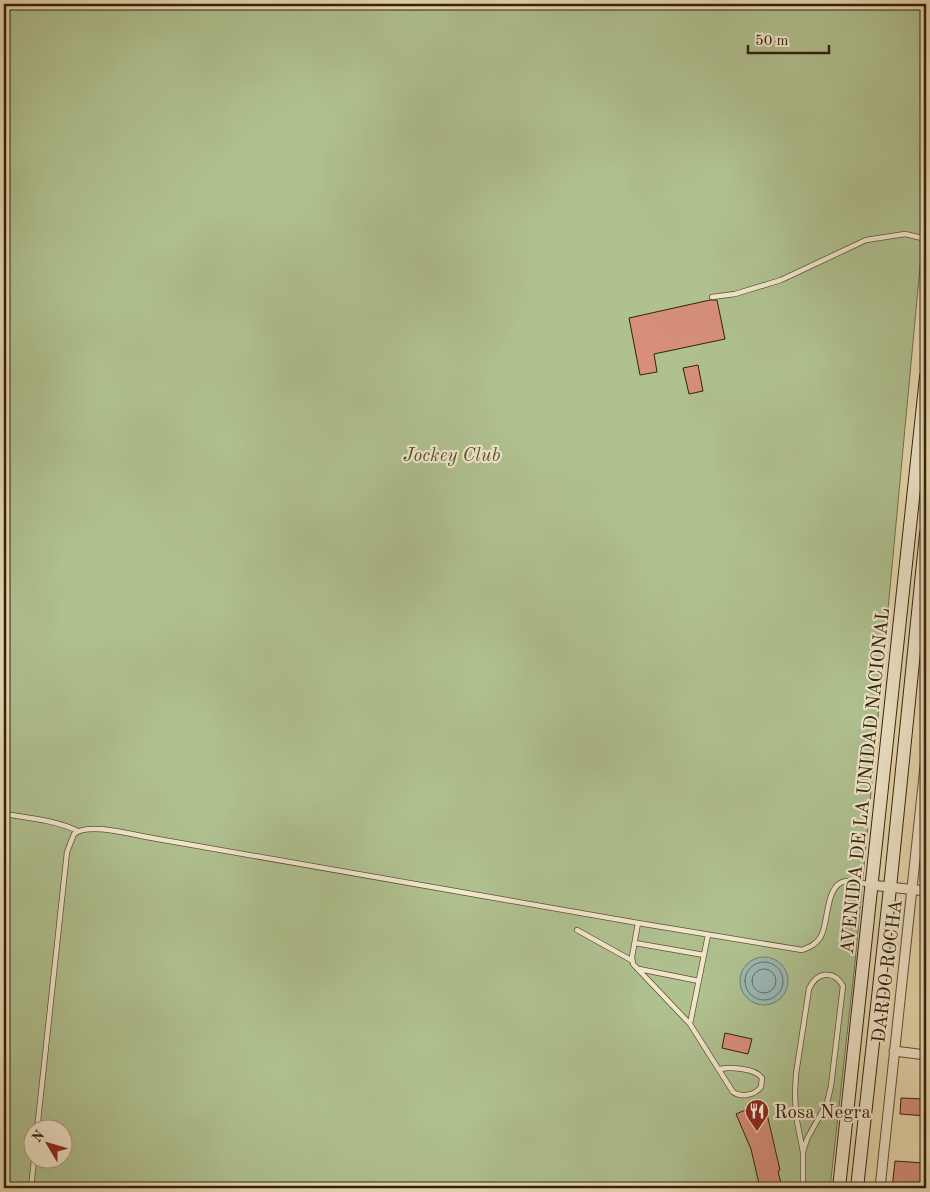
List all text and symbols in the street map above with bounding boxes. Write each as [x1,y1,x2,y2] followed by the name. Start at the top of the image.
[748,22,829,54] scale bar
[755,34,789,49] text: 50 m
[403,447,501,466] park label: Jockey Club
[839,607,894,955] street label: AVENIDA DE LA UNIDAD NACIONAL
[870,898,907,1044] street label: DARDO ROCHA
[744,1098,770,1132] restaurant icon: Rosa Negra
[774,1104,871,1123] place label: Rosa Negra
[22,1120,72,1170] north arrow
[30,1128,48,1145] text: N

